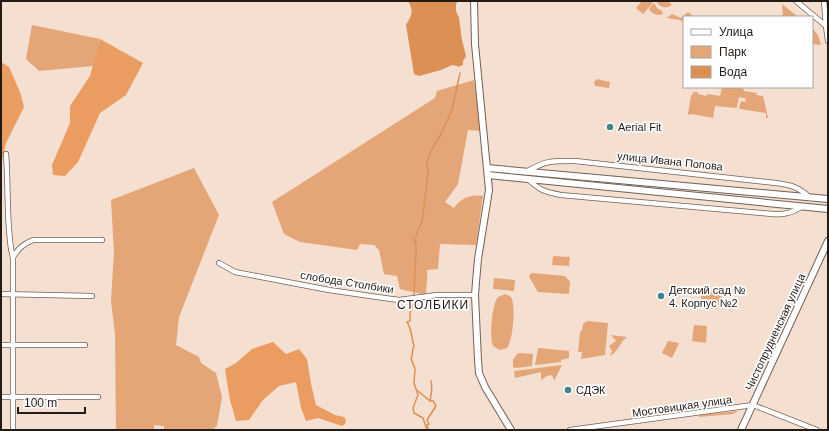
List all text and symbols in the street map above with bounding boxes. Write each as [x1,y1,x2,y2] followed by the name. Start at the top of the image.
[683,16,813,88] legend
[719,25,753,39] text: Улица
[719,45,747,59] text: Парк
[719,65,747,79] text: Вода
[618,121,661,133] place label: Aerial Fit
[605,122,615,132] marker: Aerial Fit
[617,149,724,173] street label: улица Ивана Попова
[299,269,395,295] street label: слобода Столбики
[743,271,808,392] street label: Чистопрудненская улица
[669,284,746,309] place label: Детский сад № 4. Корпус №2
[656,291,666,301] marker: Детский сад № 4. Корпус №2
[397,298,469,312] district label: СТОЛБИКИ
[576,384,606,396] place label: СДЭК
[563,385,573,395] marker: СДЭК
[18,389,85,415] scale bar
[631,393,734,419] street label: Мостовицкая улица
[24,396,57,410] text: 100 m

